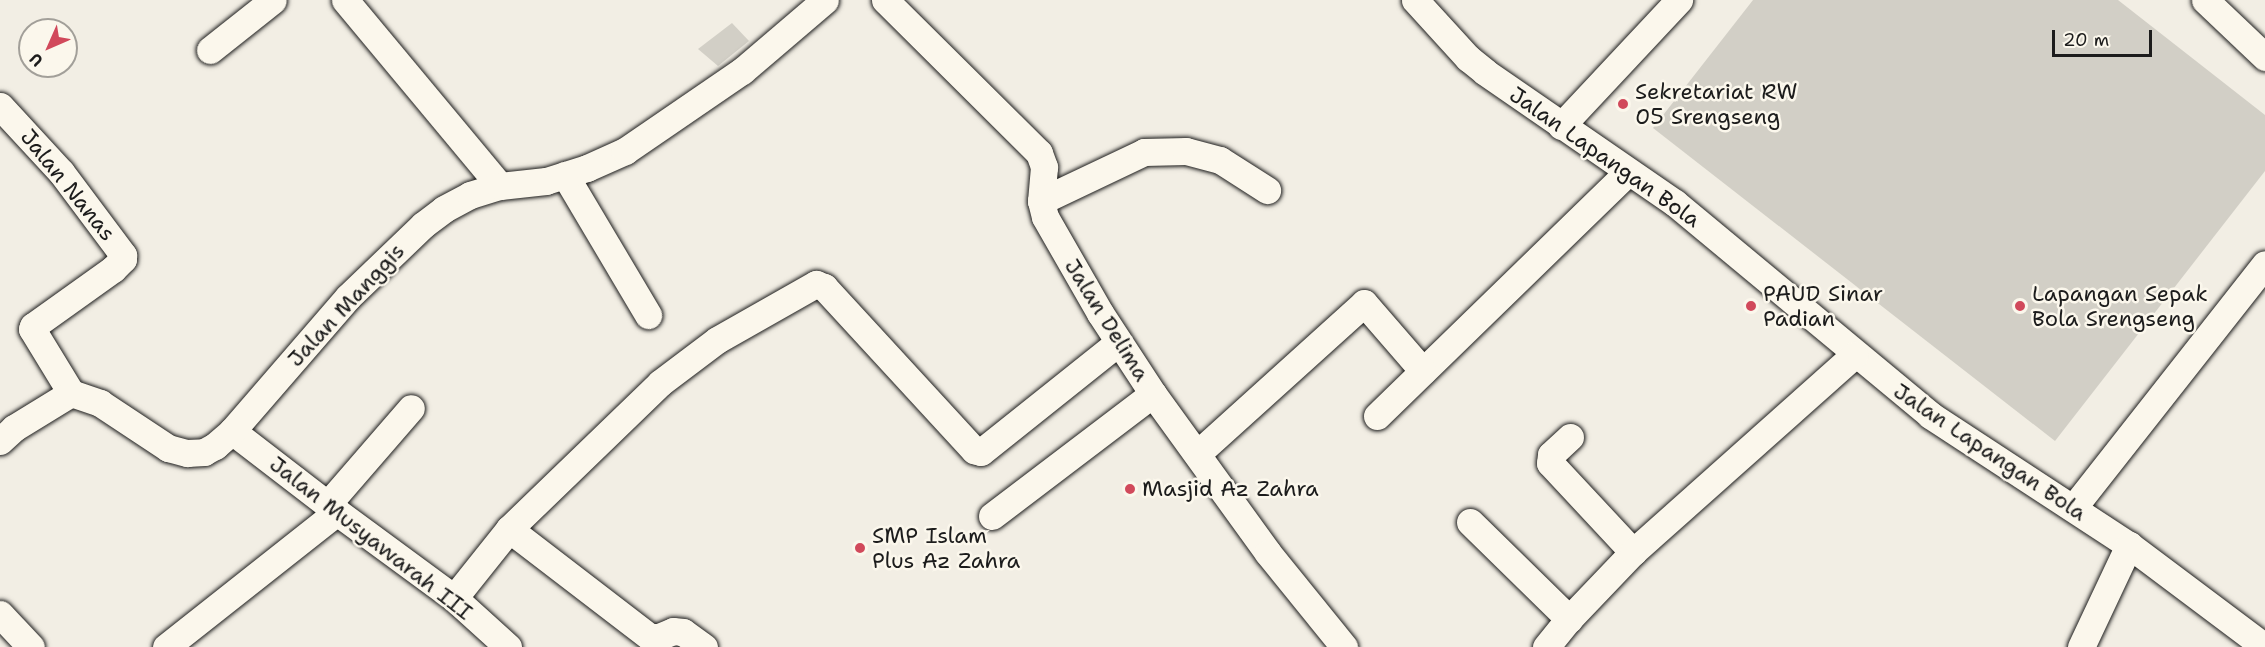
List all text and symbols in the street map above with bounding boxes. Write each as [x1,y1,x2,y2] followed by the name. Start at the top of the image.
[18,18,78,78] north arrow
[2055,18,2156,56] scale bar
[2063,28,2109,52] text: 20 m
[25,48,48,71] text: U
[1635,78,1798,130] place label: Sekretariat RW 05 Srengseng
[1504,81,1706,233] street label: Jalan Lapangan Bola
[1616,97,1630,111] marker: Sekretariat RW 05 Srengseng
[15,124,121,246] street label: Jalan Nanas
[282,238,410,372] street label: Jalan Manggis
[1059,254,1155,386] street label: Jalan Delima
[1763,280,1883,332] place label: PAUD Sinar Padian
[2032,280,2208,332] place label: Lapangan Sepak Bola Srengseng
[1744,299,1758,313] marker: PAUD Sinar Padian
[2013,299,2027,313] marker: Lapangan Sepak Bola Srengseng
[1889,378,2091,526] street label: Jalan Lapangan Bola
[264,451,478,625] street label: Jalan Musyawarah III
[1142,476,1319,502] place label: Masjid Az Zahra
[1123,482,1137,496] marker: Masjid Az Zahra
[872,522,1020,574] place label: SMP Islam Plus Az Zahra
[853,541,867,555] marker: SMP Islam Plus Az Zahra

